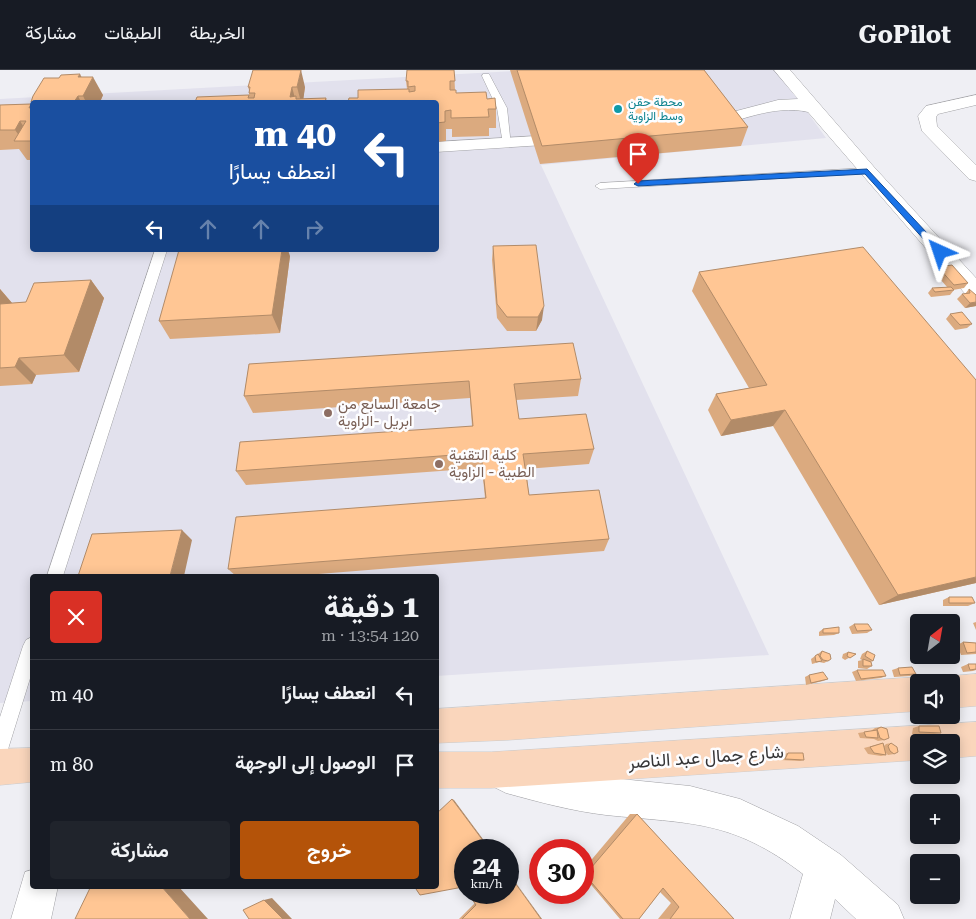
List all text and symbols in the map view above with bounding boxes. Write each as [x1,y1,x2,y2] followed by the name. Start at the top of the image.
[859,21,951,49] text: GoPilot
[25,22,76,43] text: مشاركة
[104,22,161,43] text: الطبقات
[189,22,245,43] text: الخريطة
[628,95,683,124] place label: محطة حقن وسط الزاوية
[612,103,624,115] marker: محطة حقن وسط الزاوية
[254,114,336,155] text: 40 m
[354,120,419,185] icon: left
[617,133,659,184] pin
[624,140,652,168] icon: arrive
[229,159,336,184] text: انعطف يسارًا
[141,215,169,243] icon: left
[194,215,222,243] icon: ahead
[247,215,275,243] icon: ahead
[300,215,328,243] icon: right
[913,225,965,277] position arrow
[338,395,441,430] place label: جامعة السابع من ابريل -الزاوية
[322,407,334,419] marker: جامعة السابع من ابريل -الزاوية
[449,446,535,481] place label: كلية التقنية الطبية - الزاوية
[433,458,445,470] marker: كلية التقنية الطبية - الزاوية
[324,589,419,624] text: 1 دقيقة
[50,591,102,643] button: close
[910,614,960,664] north arrow
[910,614,960,904] map controls
[321,626,419,645] text: 120 m · 13:54
[910,674,960,724] button: sound
[281,681,376,704] text: انعطف يسارًا
[391,681,419,709] icon: left
[50,683,93,706] text: 40 m
[910,734,960,784] button: layers
[627,741,785,774] street label: شارع جمال عبد الناصر
[235,751,376,774] text: الوصول إلى الوجهة
[391,751,419,779] icon: arrive
[50,753,93,776] text: 80 m
[910,794,960,844] button: +
[50,821,230,879] button: مشاركة
[240,821,419,879] button: خروج
[529,839,594,904] speed limit sign: 30
[472,851,501,880] text: 24
[910,854,960,904] button: −
[470,877,503,891] text: km/h

